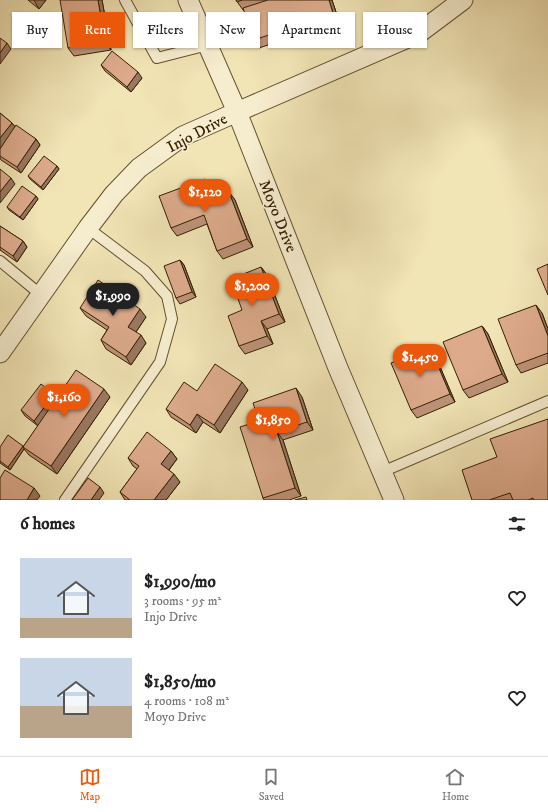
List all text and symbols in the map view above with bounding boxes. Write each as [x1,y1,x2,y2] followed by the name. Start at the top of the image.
[12,12,62,48] chip: Buy
[70,12,125,48] chip: Rent
[133,12,198,48] chip: Filters
[206,12,260,48] chip: New
[268,12,355,48] chip: Apartment
[363,12,427,48] chip: House
[163,109,231,157] street label: Injo Drive
[254,177,302,256] street label: Moyo Drive
[172,179,238,213] pin: $1,120
[188,184,222,200] text: $1,120
[219,273,285,307] pin: $1,200
[234,278,270,294] text: $1,200
[80,283,146,317] pin: $1,990
[95,288,131,304] text: $1,990
[387,344,453,378] pin: $1,450
[402,349,438,365] text: $1,450
[31,384,97,418] pin: $1,160
[47,389,81,405] text: $1,160
[240,407,306,441] pin: $1,850
[255,412,291,428] text: $1,850
[20,513,75,535] text: 6 homes
[506,513,528,535] icon: filters
[144,571,216,593] text: $1,990/mo
[52,574,100,622] icon: home
[506,587,528,609] icon: heart
[144,593,221,609] text: 3 rooms · 95 m²
[144,609,197,625] text: Injo Drive
[144,671,216,693] text: $1,850/mo
[52,674,100,722] icon: home
[506,687,528,709] icon: heart
[144,693,229,709] text: 4 rooms · 108 m²
[144,709,206,725] text: Moyo Drive
[79,766,101,804] tab: Map
[259,766,284,804] tab: Saved
[442,766,469,804] tab: Home

